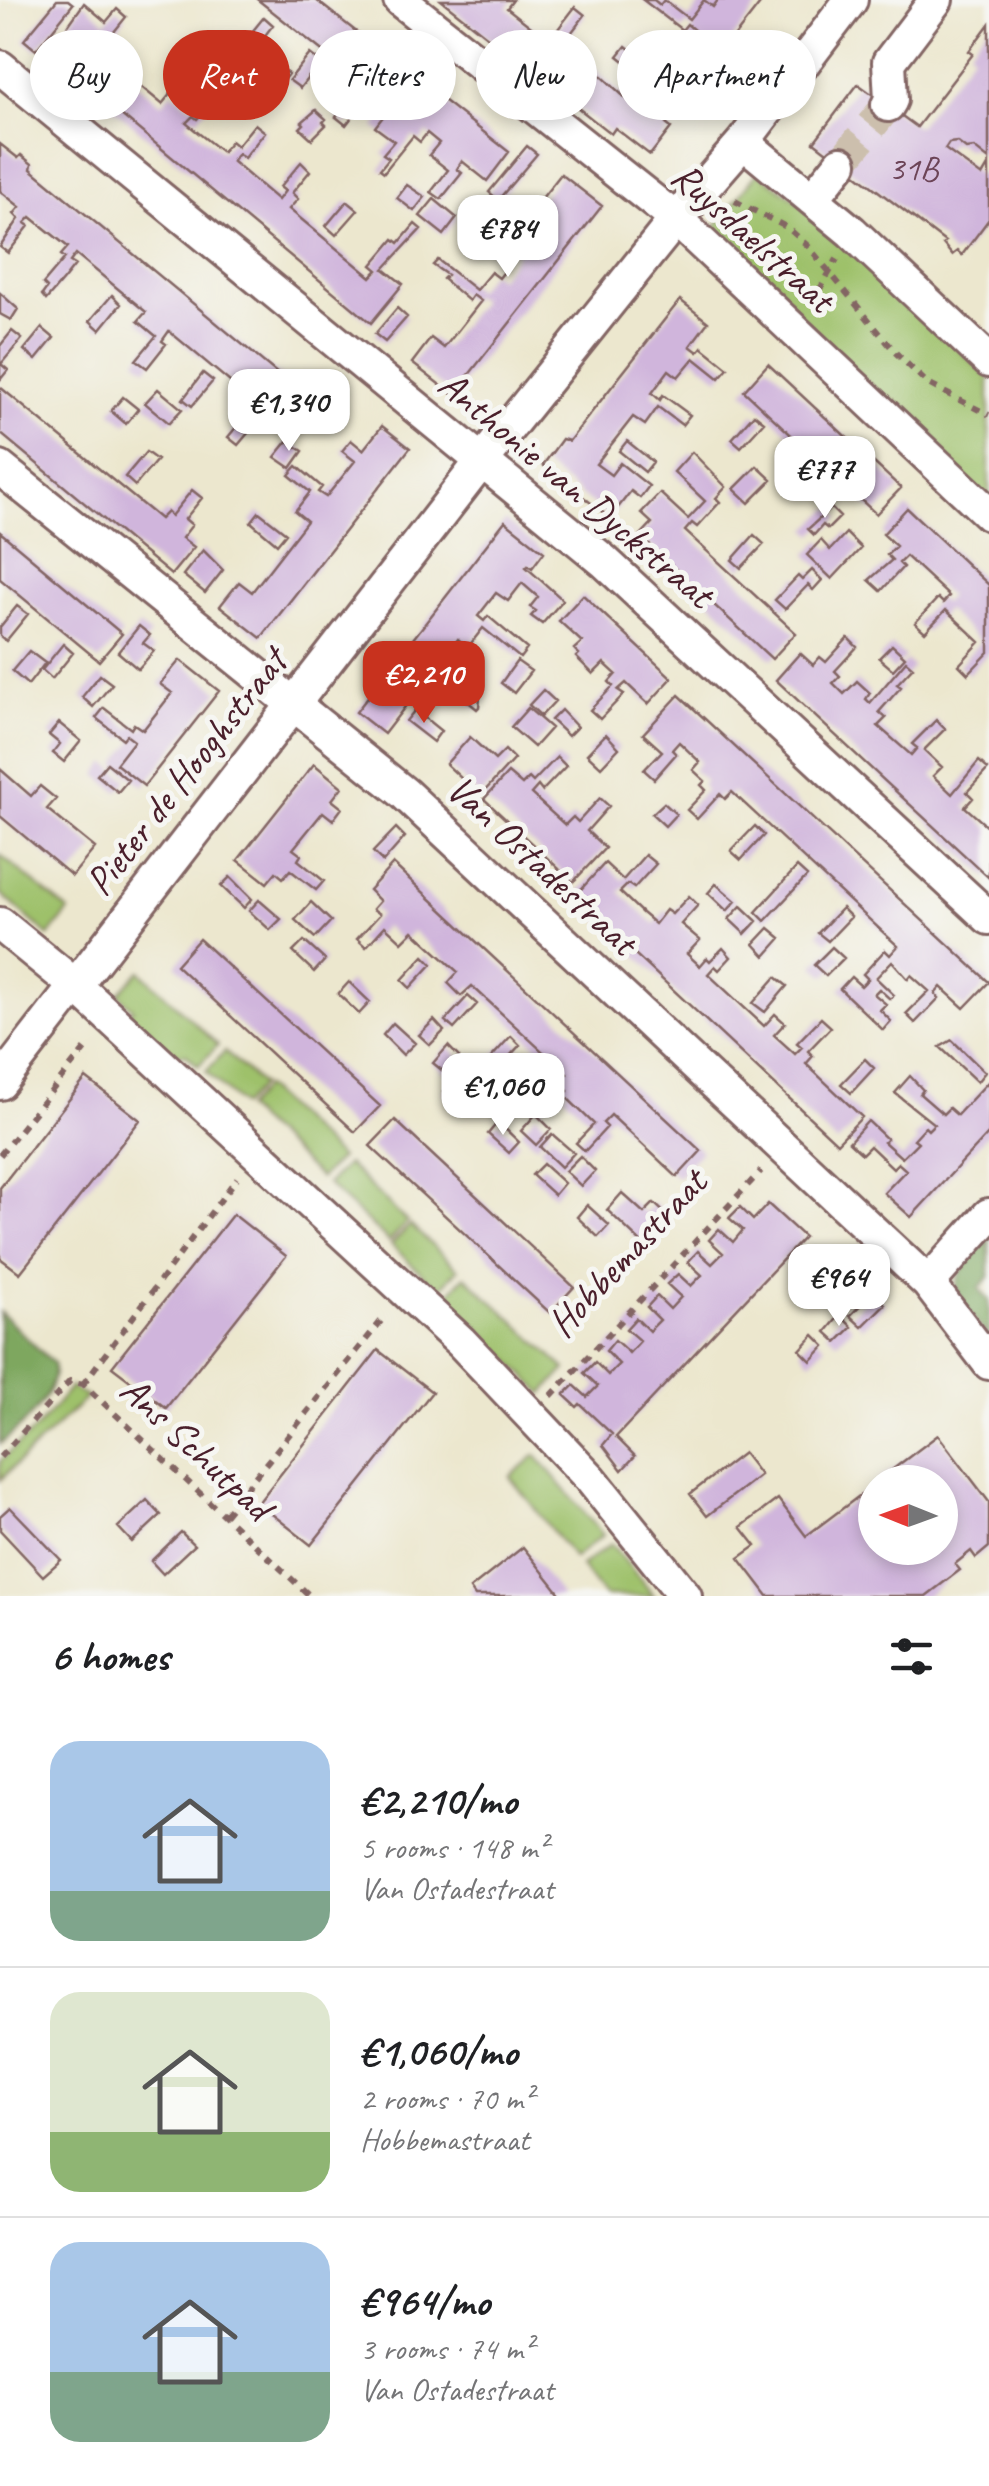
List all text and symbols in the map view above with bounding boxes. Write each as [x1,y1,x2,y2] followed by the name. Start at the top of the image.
[30,30,143,120] chip: Buy
[163,30,290,120] chip: Rent
[310,30,456,120] chip: Filters
[476,30,597,120] chip: New
[617,30,816,120] chip: Apartment
[888,146,941,191] house number: 31B
[661,151,847,326] street label: Ruysdaelstraat
[449,195,567,280] pin: €784
[479,207,537,248] text: €784
[428,359,727,621] street label: Anthonie van Dyckstraat
[208,369,370,454] pin: €1,340
[250,381,328,422] text: €1,340
[766,436,884,521] pin: €777
[796,448,854,489] text: €777
[74,634,301,905] street label: Pieter de Hooghstraat
[343,641,505,726] pin: €2,210
[385,653,463,694] text: €2,210
[436,764,650,968] street label: Van Ostadestraat
[422,1053,584,1138] pin: €1,060
[463,1065,543,1106] text: €1,060
[537,1156,720,1347] street label: Hobbemastraat
[780,1244,898,1329] pin: €964
[810,1256,868,1297] text: €964
[110,1365,287,1535] street label: Ans Schutpad
[858,1465,958,1565] north arrow
[858,1465,958,1565] map controls
[884,1629,939,1684] icon: filters
[50,1630,169,1683] text: 6 homes
[360,1774,517,1827] text: €2,210/mo
[130,1781,250,1901] icon: home
[360,1827,547,1868] text: 5 rooms · 148 m²
[360,1868,554,1909] text: Van Ostadestraat
[360,2025,518,2078] text: €1,060/mo
[130,2032,250,2152] icon: home
[360,2078,533,2119] text: 2 rooms · 70 m²
[360,2119,529,2160] text: Hobbemastraat
[360,2275,490,2328] text: €964/mo
[130,2282,250,2402] icon: home
[360,2328,533,2369] text: 3 rooms · 74 m²
[360,2369,554,2410] text: Van Ostadestraat

